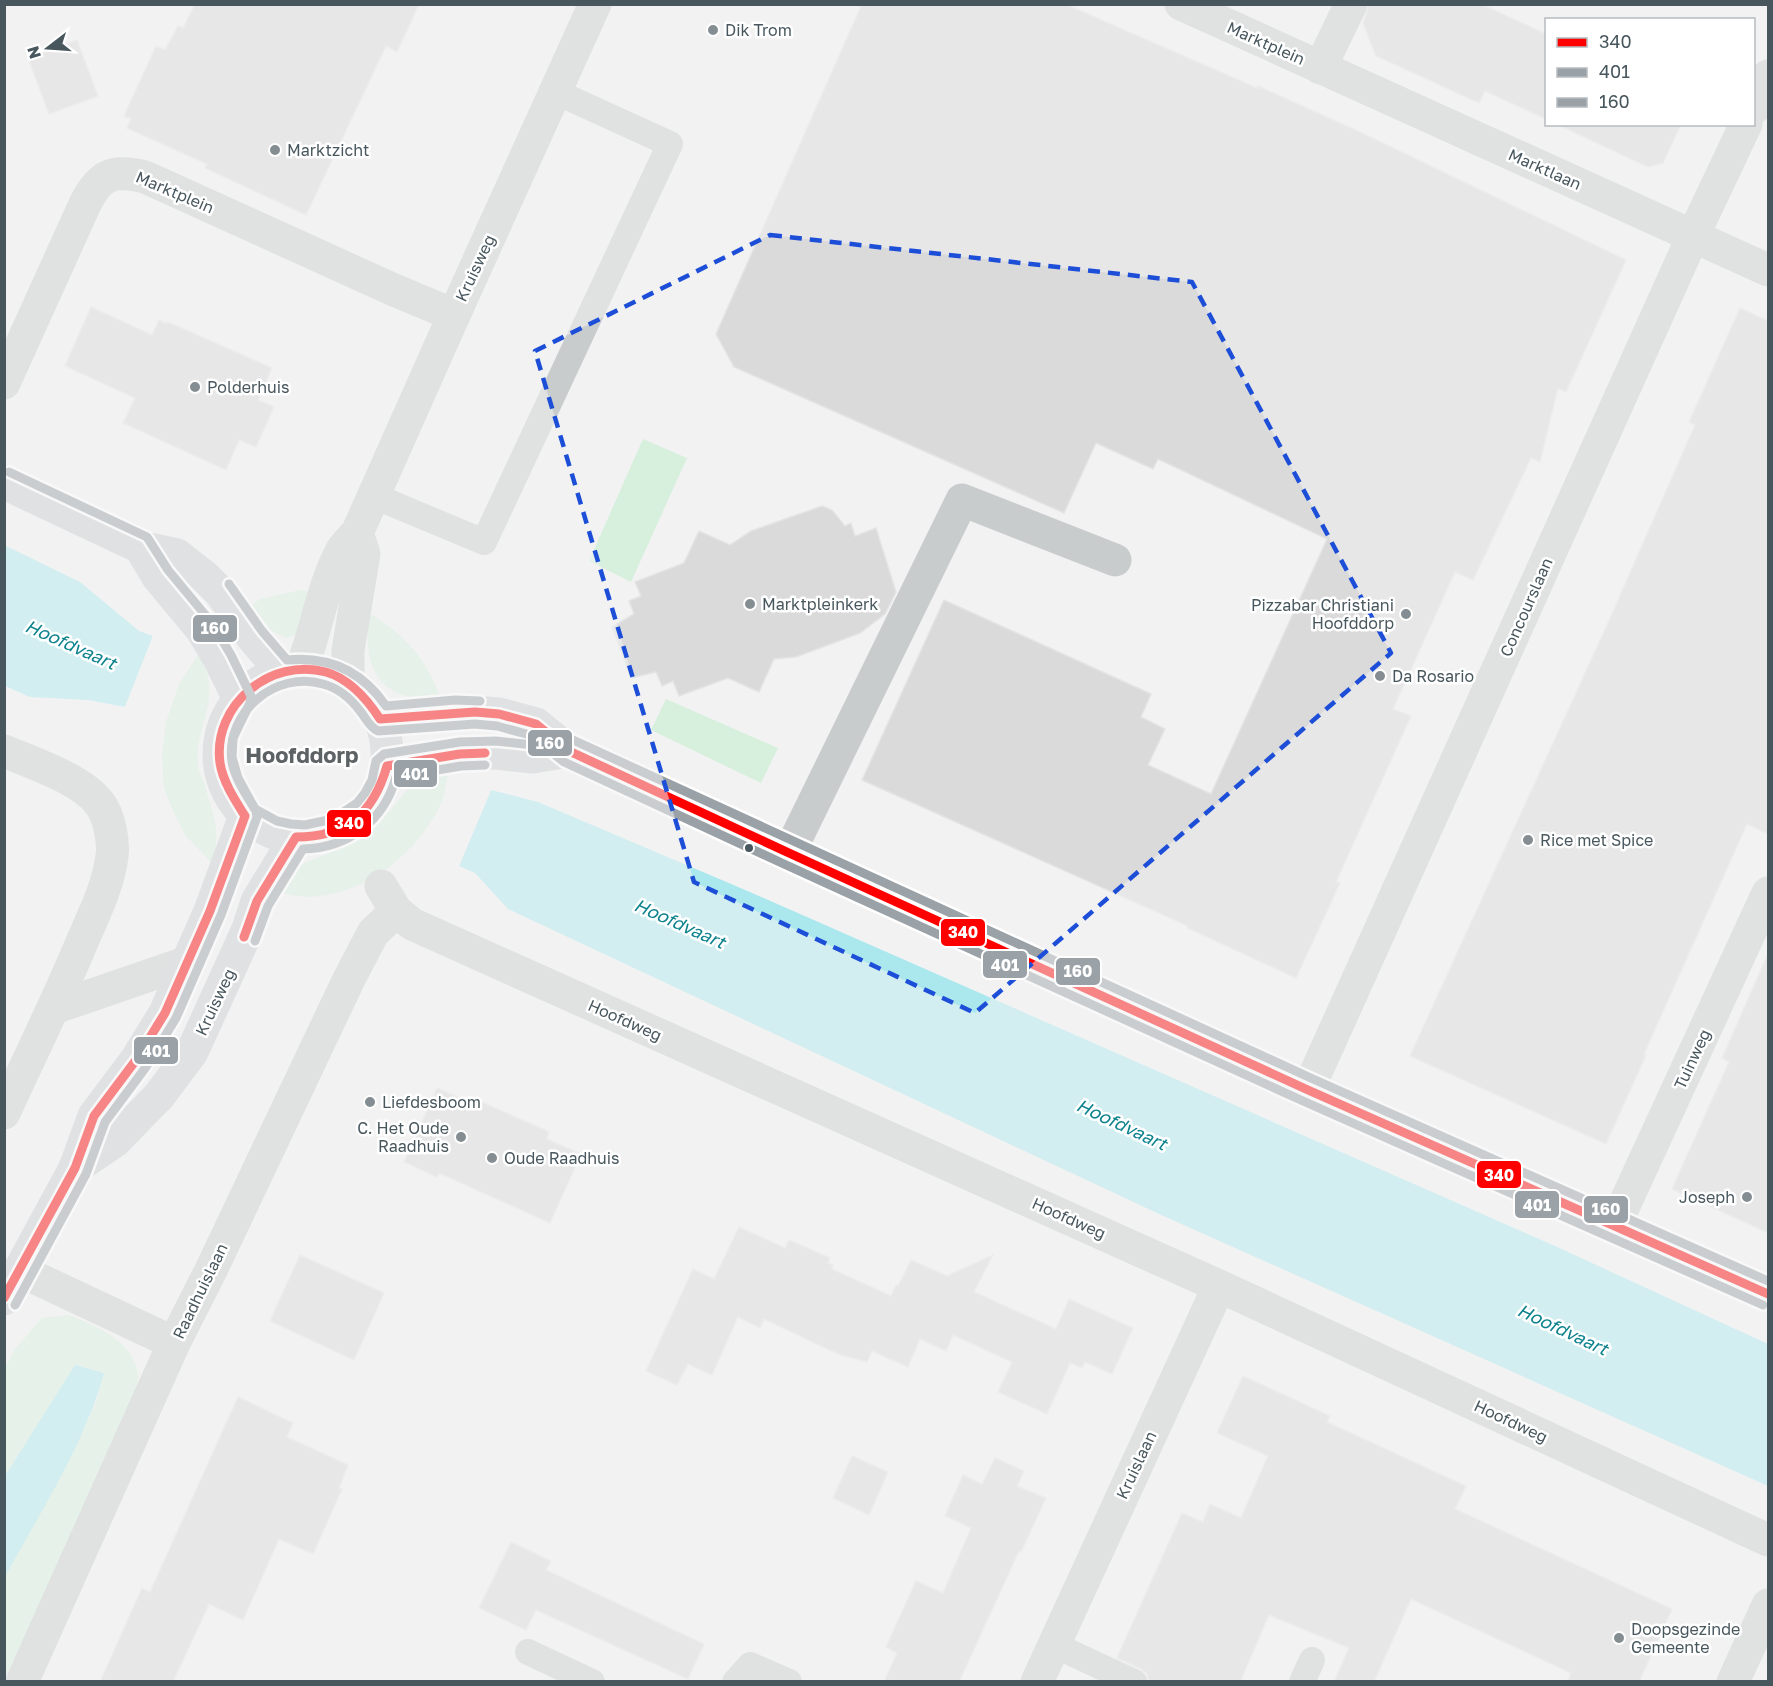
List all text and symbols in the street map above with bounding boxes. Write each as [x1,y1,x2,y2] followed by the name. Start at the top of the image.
[1224,17,1308,69] street label: Marktplein
[18,18,78,78] north arrow
[1545,18,1755,126] legend
[725,20,792,40] place label: Dik Trom
[706,23,720,37] marker: Dik Trom
[1599,30,1632,52] text: 340
[22,44,45,61] text: N
[1599,60,1630,82] text: 401
[1599,90,1630,112] text: 160
[287,140,369,160] place label: Marktzicht
[268,143,282,157] marker: Marktzicht
[1505,144,1585,194] street label: Marktlaan
[133,167,217,217] street label: Marktplein
[451,231,499,305] street label: Kruisweg
[207,377,290,397] place label: Polderhuis
[188,380,202,394] marker: Polderhuis
[1495,554,1557,660] street label: Concourslaan
[762,594,878,614] place label: Marktpleinkerk
[1251,595,1394,633] place label: Pizzabar Christiani Hoofddorp
[743,597,757,611] marker: Marktpleinkerk
[1399,607,1413,621] marker: Pizzabar Christiani Hoofddorp
[22,614,121,675] water label: Hoofdvaart
[192,614,238,643] line badge: 160
[201,618,229,638] text: 160
[1392,666,1474,686] place label: Da Rosario
[1373,669,1387,683] marker: Da Rosario
[527,729,573,757] line badge: 160
[536,733,564,753] text: 160
[245,741,359,768] district label: Hoofddorp
[393,759,438,788] line badge: 401
[401,764,429,784] text: 401
[326,809,372,838] line badge: 340
[334,813,364,833] text: 340
[1540,830,1653,850] place label: Rice met Spice
[1521,833,1535,847] marker: Rice met Spice
[743,842,755,854] unlabelled marker
[631,893,730,954] water label: Hoofdvaart
[940,918,986,947] line badge: 340
[948,922,978,942] text: 340
[982,950,1028,979] line badge: 401
[991,955,1019,975] text: 401
[1055,957,1101,986] line badge: 160
[1064,961,1092,981] text: 160
[191,965,239,1039] street label: Kruisweg
[585,995,665,1045] street label: Hoofdweg
[1669,1026,1715,1092] street label: Tuinweg
[133,1036,179,1065] line badge: 401
[142,1041,170,1061] text: 401
[382,1092,481,1112] place label: Liefdesboom
[1073,1094,1172,1155] water label: Hoofdvaart
[363,1095,377,1109] marker: Liefdesboom
[357,1118,449,1156] place label: C. Het Oude Raadhuis
[454,1130,468,1144] marker: C. Het Oude Raadhuis
[504,1148,620,1168] place label: Oude Raadhuis
[485,1151,499,1165] marker: Oude Raadhuis
[1476,1160,1522,1189] line badge: 340
[1484,1165,1514,1185] text: 340
[1679,1187,1735,1207] place label: Joseph
[1514,1190,1560,1219] line badge: 401
[1740,1190,1754,1204] marker: Joseph
[1029,1193,1109,1243] street label: Hoofdweg
[1523,1195,1551,1215] text: 401
[1583,1195,1629,1224] line badge: 160
[1592,1199,1620,1219] text: 160
[168,1240,232,1342] street label: Raadhuislaan
[1514,1299,1613,1360] water label: Hoofdvaart
[1471,1395,1551,1447] street label: Hoofdweg
[1112,1428,1160,1502] street label: Kruislaan
[1631,1619,1740,1657] place label: Doopsgezinde Gemeente
[1612,1631,1626,1645] marker: Doopsgezinde Gemeente

